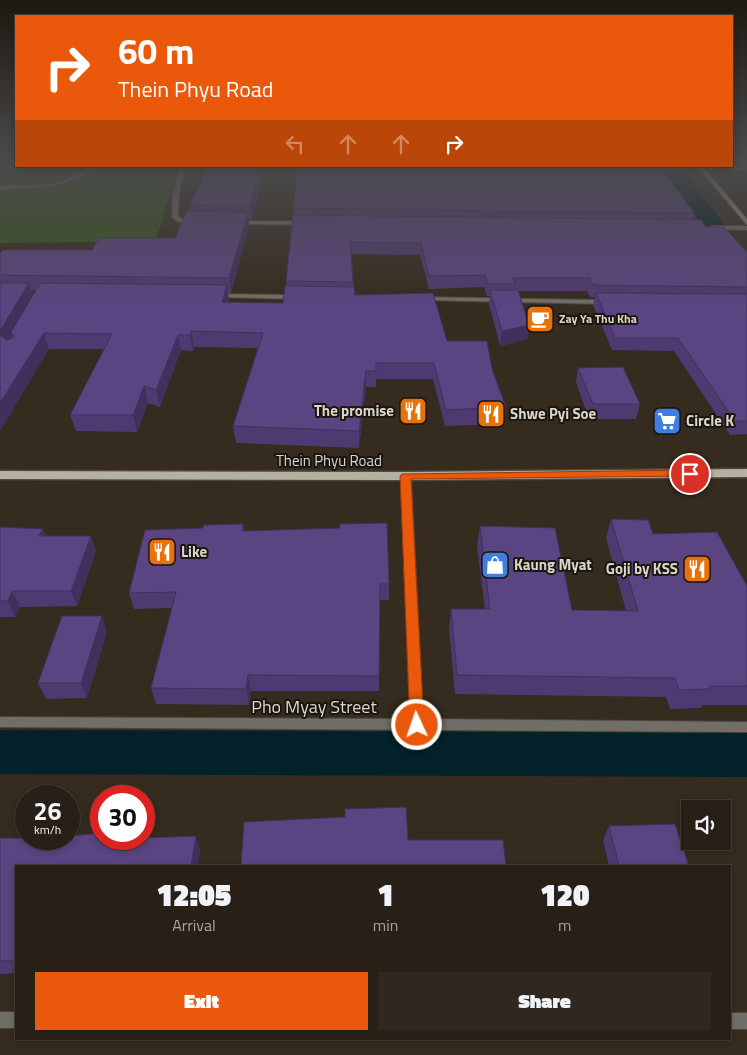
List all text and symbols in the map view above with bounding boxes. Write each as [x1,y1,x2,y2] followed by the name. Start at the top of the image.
[118,24,194,78] text: 60 m
[35,35,100,100] icon: right
[118,72,273,106] text: Thein Phyu Road
[281,130,309,158] icon: left
[334,130,362,158] icon: ahead
[387,130,415,158] icon: ahead
[440,130,468,158] icon: right
[525,304,555,334] cafe icon: Zay Ya Thu Kha
[559,309,637,328] place label: Zay Ya Thu Kha
[398,396,428,426] restaurant icon: The promise
[314,399,394,422] place label: The promise
[476,399,506,429] restaurant icon: Shwe Pyi Soe
[510,402,597,425] place label: Shwe Pyi Soe
[652,406,682,436] supermarket icon: Circle K
[686,409,734,432] place label: Circle K
[276,449,382,472] street label: Thein Phyu Road
[669,453,711,495] pin
[676,460,704,488] icon: arrive
[147,537,177,567] restaurant icon: Like
[181,540,208,563] place label: Like
[480,550,510,580] shop icon: Kaung Myat
[514,553,592,576] place label: Kaung Myat
[682,554,712,584] restaurant icon: Goji by KSS
[606,557,678,580] place label: Goji by KSS
[251,693,377,720] street label: Pho Myay Street
[390,698,442,750] position arrow
[90,785,155,850] speed limit sign: 30
[33,792,62,830] text: 26
[681,800,731,850] map controls
[681,800,731,850] button: sound
[34,820,61,839] text: km/h
[157,872,231,918] text: 12:05
[377,872,394,918] text: 1
[540,872,589,918] text: 120
[172,913,216,937] text: Arrival
[373,913,398,937] text: min
[558,913,571,937] text: m
[35,972,368,1030] button: Exit
[378,972,711,1030] button: Share

